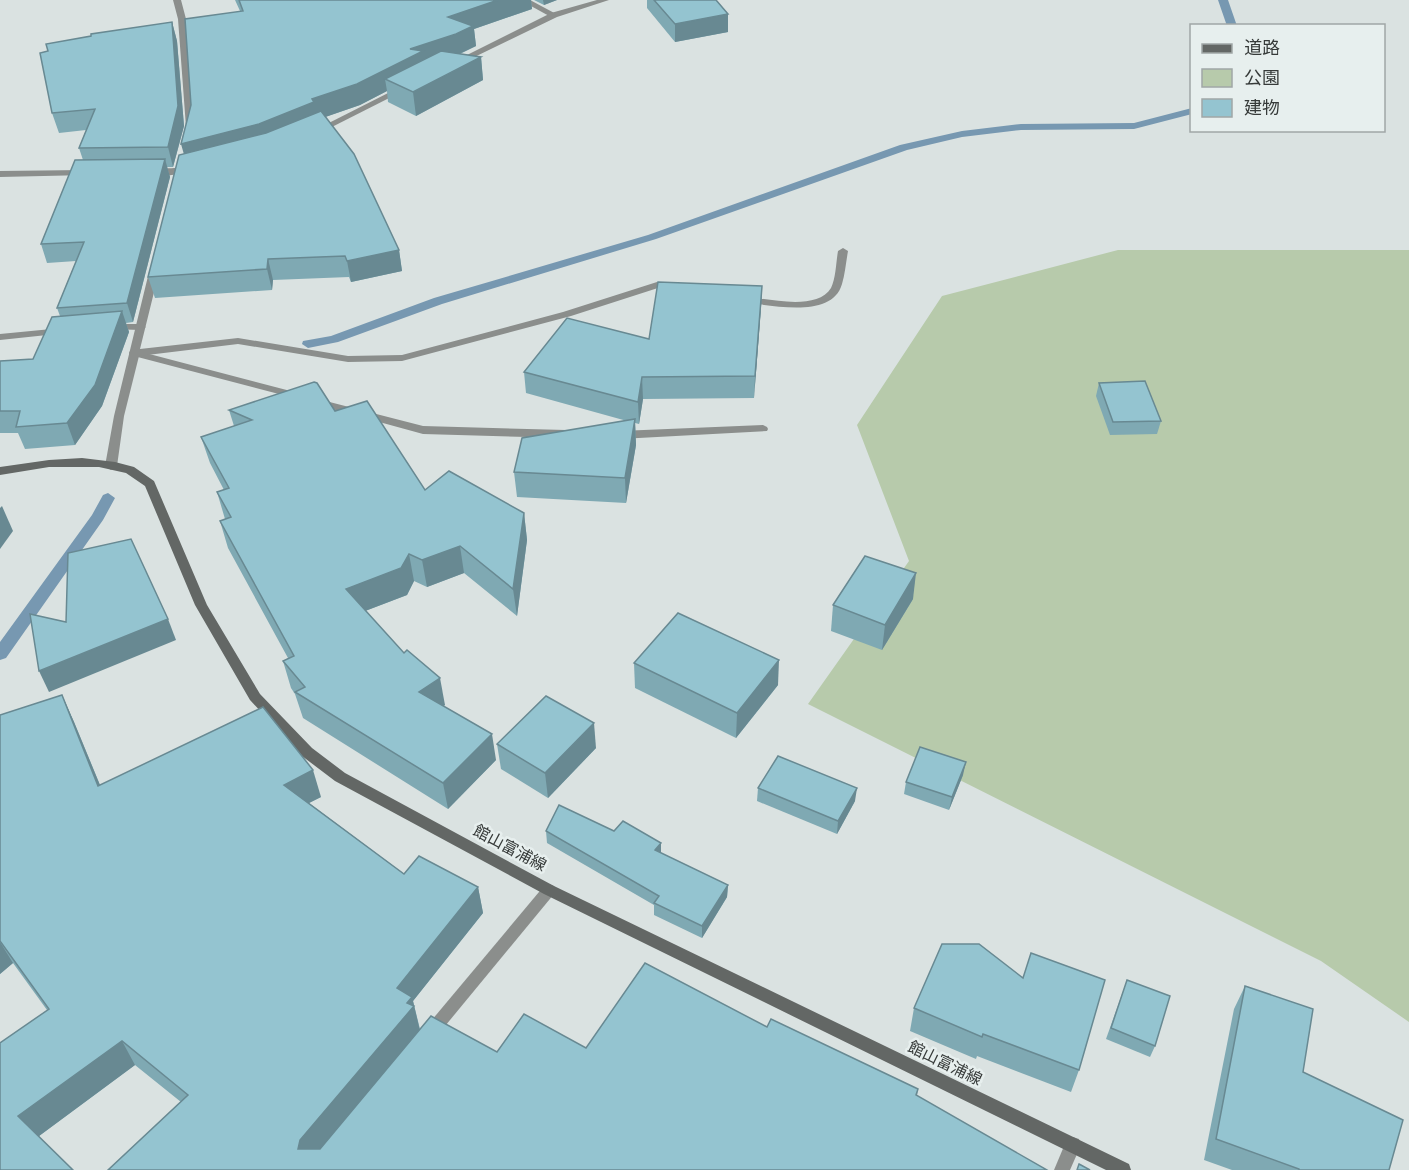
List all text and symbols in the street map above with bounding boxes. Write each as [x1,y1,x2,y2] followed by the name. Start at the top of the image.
[1190,24,1385,132] legend
[1244,37,1280,58] text: 道路
[1244,67,1280,88] text: 公園
[1244,97,1280,118] text: 建物
[470,821,550,875] street label: 館山富浦線
[905,1037,985,1089] street label: 館山富浦線

